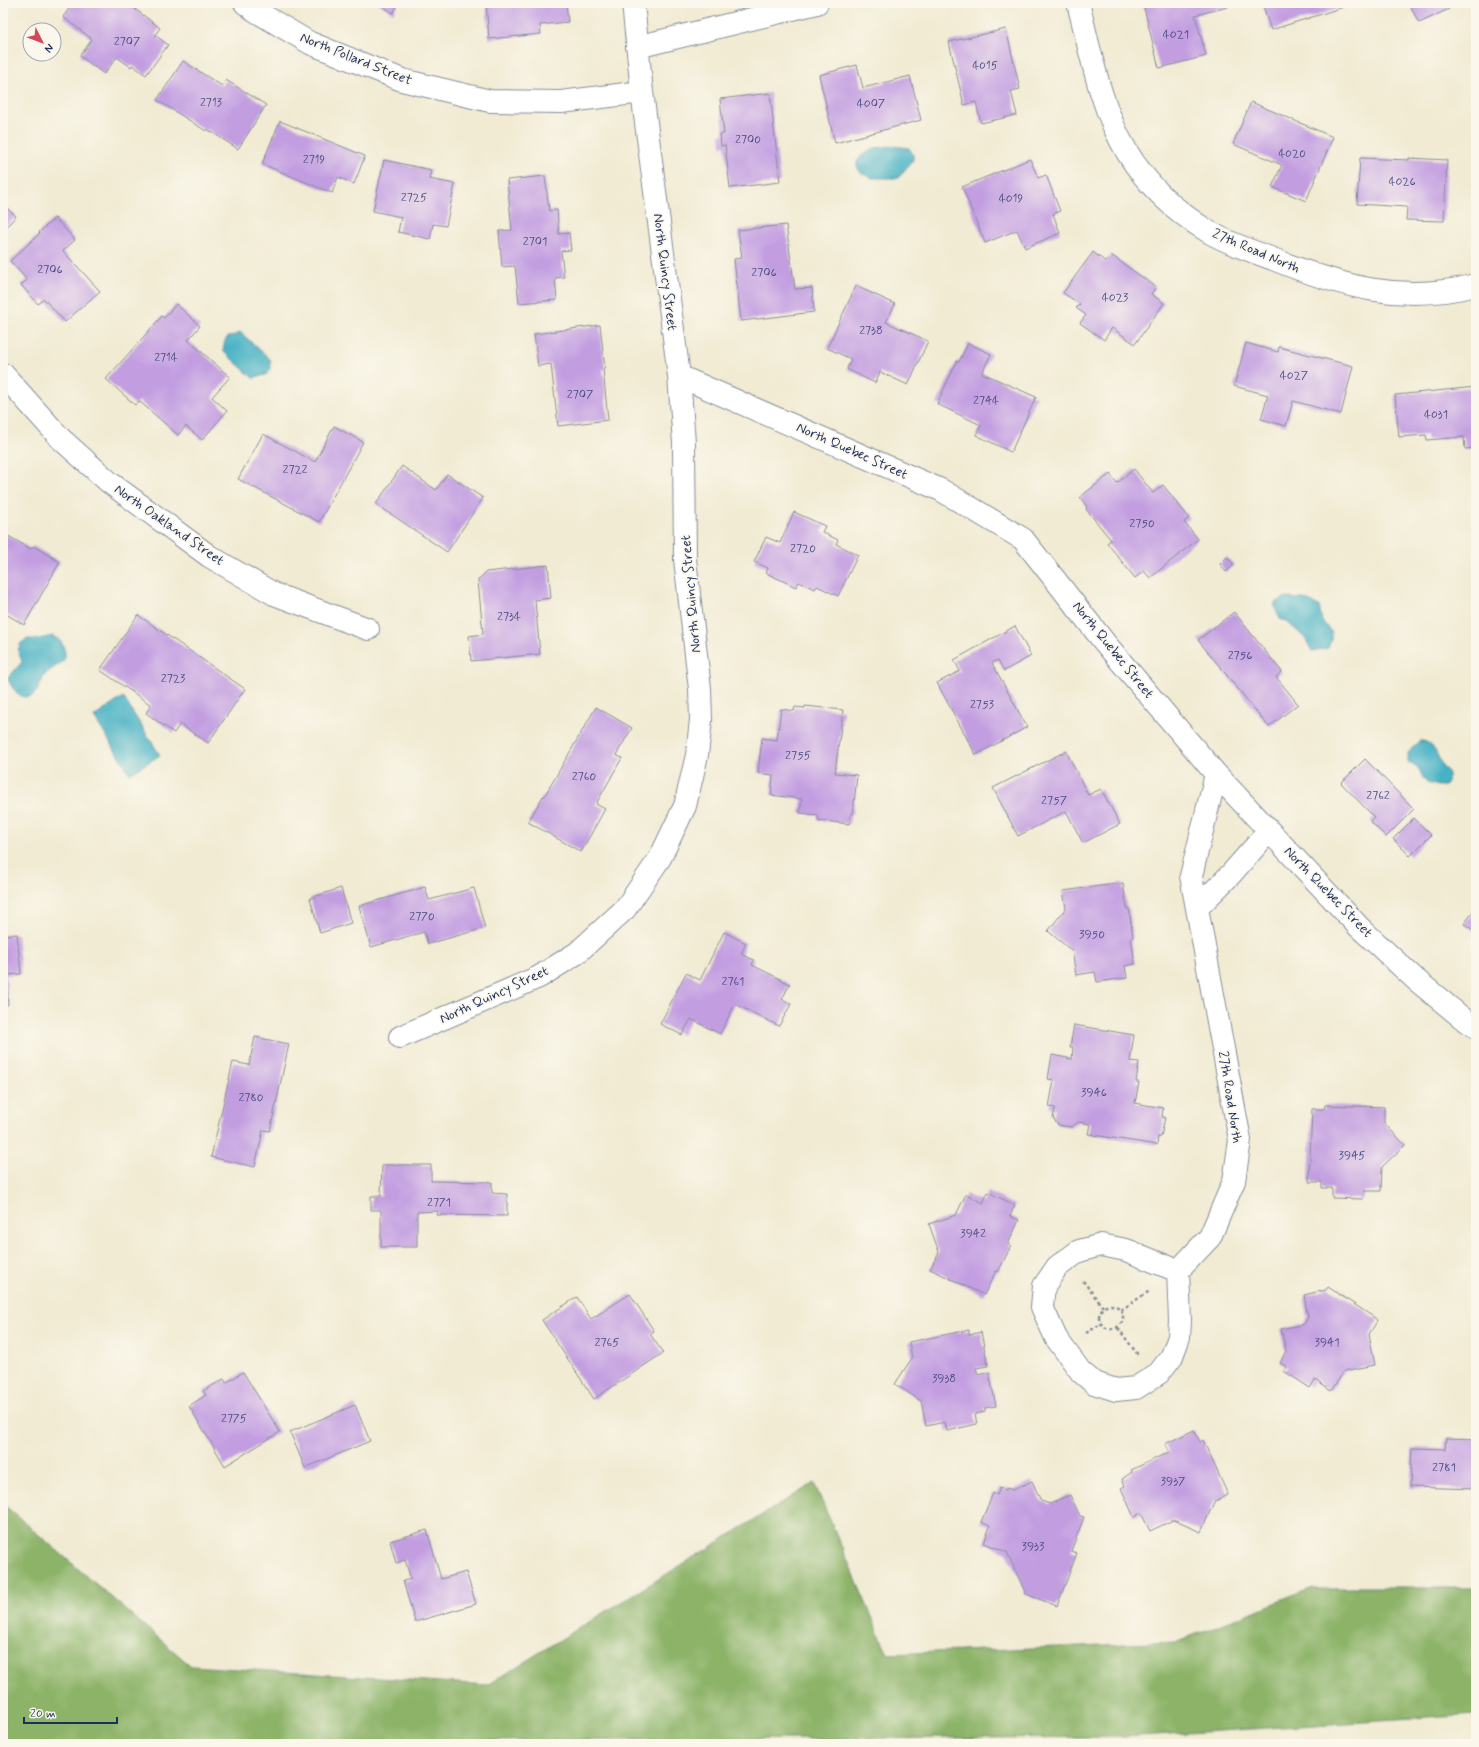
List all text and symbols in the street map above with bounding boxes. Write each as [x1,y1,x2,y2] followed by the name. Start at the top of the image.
[22,22,62,62] north arrow
[1163,27,1189,43] house number: 4021
[297,28,415,90] street label: North Pollard Street
[114,34,140,50] house number: 2707
[41,41,56,55] text: N
[972,58,998,74] house number: 4015
[200,95,223,111] house number: 2713
[857,96,885,112] house number: 4007
[735,132,761,148] house number: 2700
[1278,146,1306,162] house number: 4020
[303,152,325,168] house number: 2719
[1388,174,1416,190] house number: 4026
[401,190,427,206] house number: 2725
[999,191,1023,207] house number: 4019
[649,212,681,332] street label: North Quincy Street
[1210,225,1303,278] street label: 27th Road North
[523,234,547,250] house number: 2701
[37,262,63,278] house number: 2706
[751,265,777,281] house number: 2706
[1102,290,1129,306] house number: 4023
[859,323,883,339] house number: 2738
[154,350,178,366] house number: 2714
[1280,368,1308,384] house number: 4027
[567,387,593,403] house number: 2707
[973,393,999,409] house number: 2744
[1424,407,1448,423] house number: 4031
[794,418,910,484] street label: North Quebec Street
[283,462,308,478] house number: 2722
[111,480,227,570] street label: North Oakland Street
[1129,516,1155,532] house number: 2750
[677,534,705,654] street label: North Quincy Street
[790,541,816,557] house number: 2720
[1068,598,1158,702] street label: North Quebec Street
[497,609,521,625] house number: 2734
[1228,648,1252,664] house number: 2756
[161,671,186,687] house number: 2723
[970,697,995,713] house number: 2753
[785,748,811,764] house number: 2755
[572,769,596,785] house number: 2760
[1366,788,1390,804] house number: 2762
[1041,793,1067,809] house number: 2757
[1280,843,1376,941] street label: North Quebec Street
[409,909,435,925] house number: 2770
[1079,927,1105,943] house number: 3950
[437,962,551,1028] street label: North Quincy Street
[722,974,744,990] house number: 2761
[1214,1050,1246,1145] street label: 27th Road North
[1081,1085,1107,1101] house number: 3946
[238,1090,264,1106] house number: 2780
[1339,1148,1365,1164] house number: 3945
[427,1195,451,1211] house number: 2771
[960,1226,986,1242] house number: 3942
[595,1335,619,1351] house number: 2765
[1314,1335,1340,1351] house number: 3941
[932,1371,956,1387] house number: 3938
[221,1411,247,1427] house number: 2775
[1432,1460,1456,1476] house number: 2781
[1161,1474,1185,1490] house number: 3937
[1022,1539,1045,1555] house number: 3933
[24,1699,117,1725] scale bar
[30,1706,56,1722] text: 20 m

